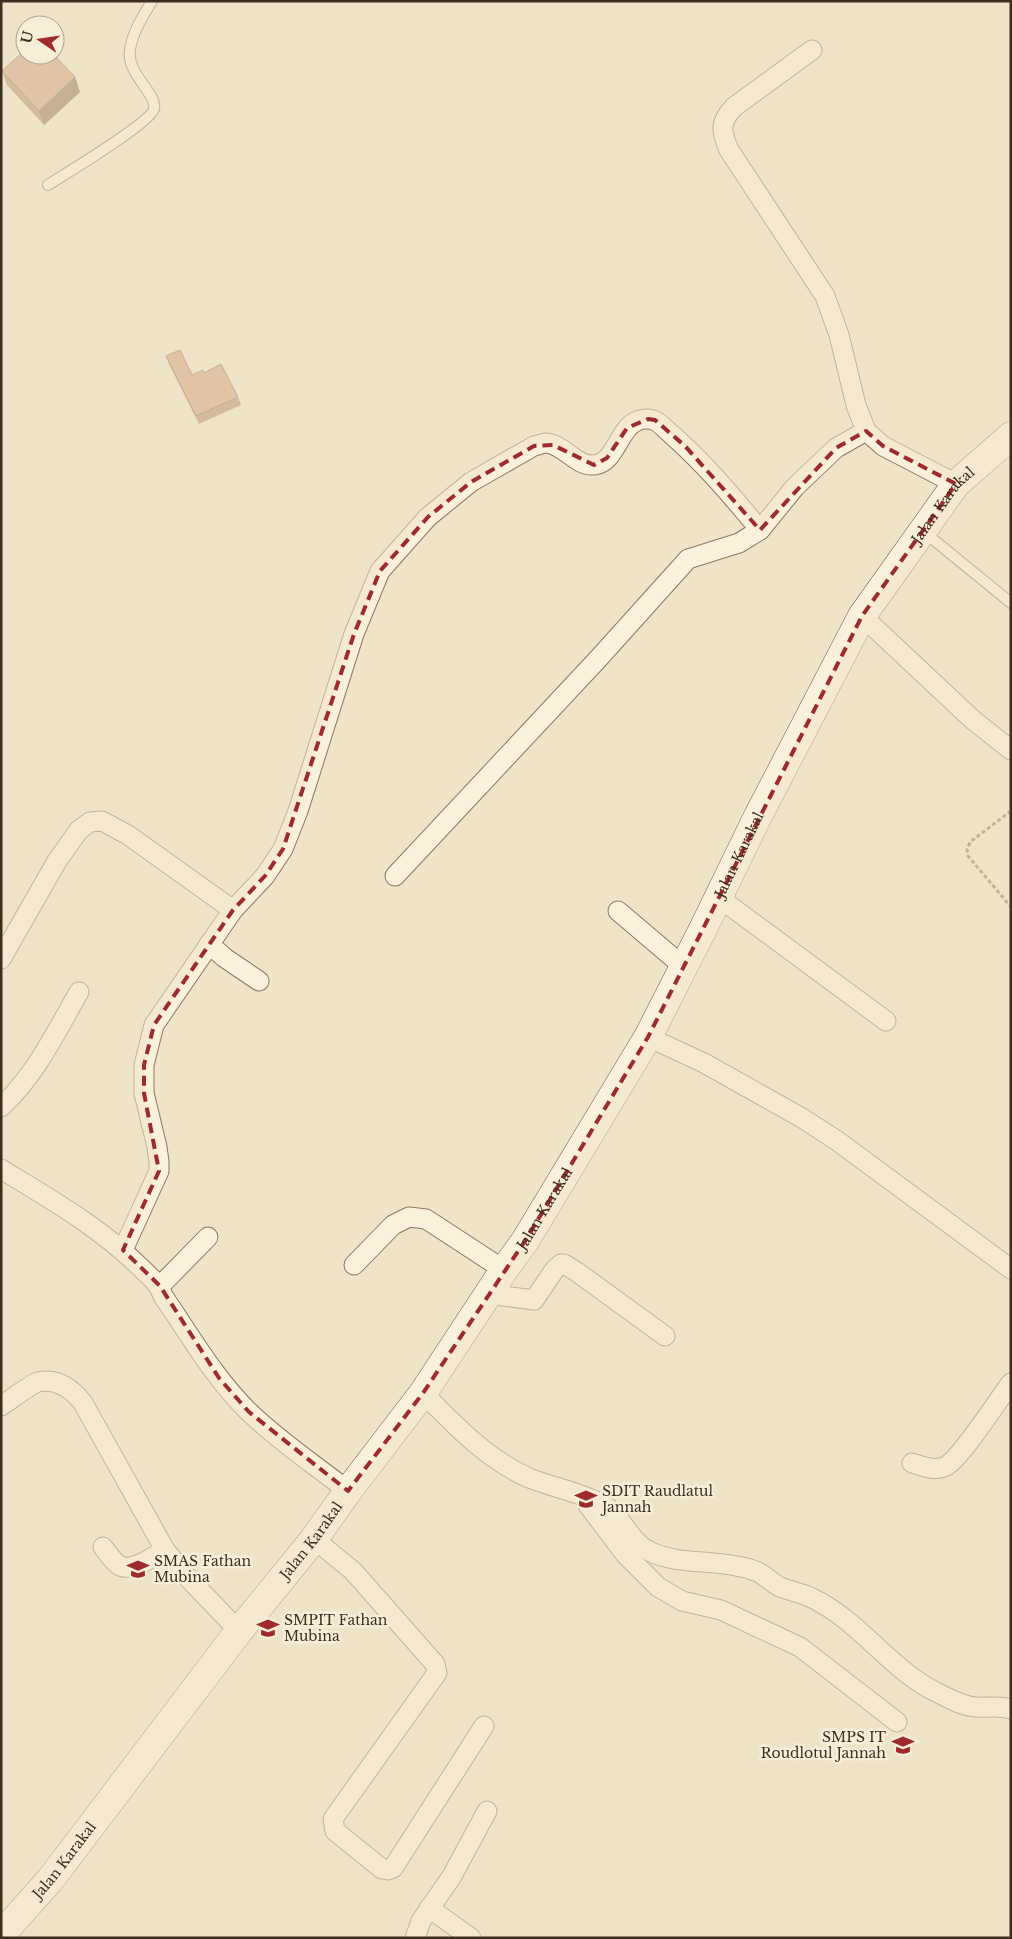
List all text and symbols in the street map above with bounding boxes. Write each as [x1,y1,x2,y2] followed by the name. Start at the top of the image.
[15,15,65,65] north arrow
[17,28,38,45] text: U
[906,463,979,549] street label: Jalan Karakal
[710,809,768,902] street label: Jalan Karakal
[511,1164,576,1255] street label: Jalan Karakal
[600,1482,713,1516] place label: SDIT Raudlatul Jannah
[573,1486,599,1512] school or university icon: SDIT Raudlatul Jannah
[275,1498,347,1585] street label: Jalan Karakal
[154,1552,251,1586] place label: SMAS Fathan Mubina
[125,1556,151,1582] school or university icon: SMAS Fathan Mubina
[284,1611,388,1645] place label: SMPIT Fathan Mubina
[255,1615,281,1641] school or university icon: SMPIT Fathan Mubina
[761,1728,886,1762] place label: SMPS IT Roudlotul Jannah
[890,1732,916,1758] school or university icon: SMPS IT Roudlotul Jannah
[27,1818,100,1904] street label: Jalan Karakal

